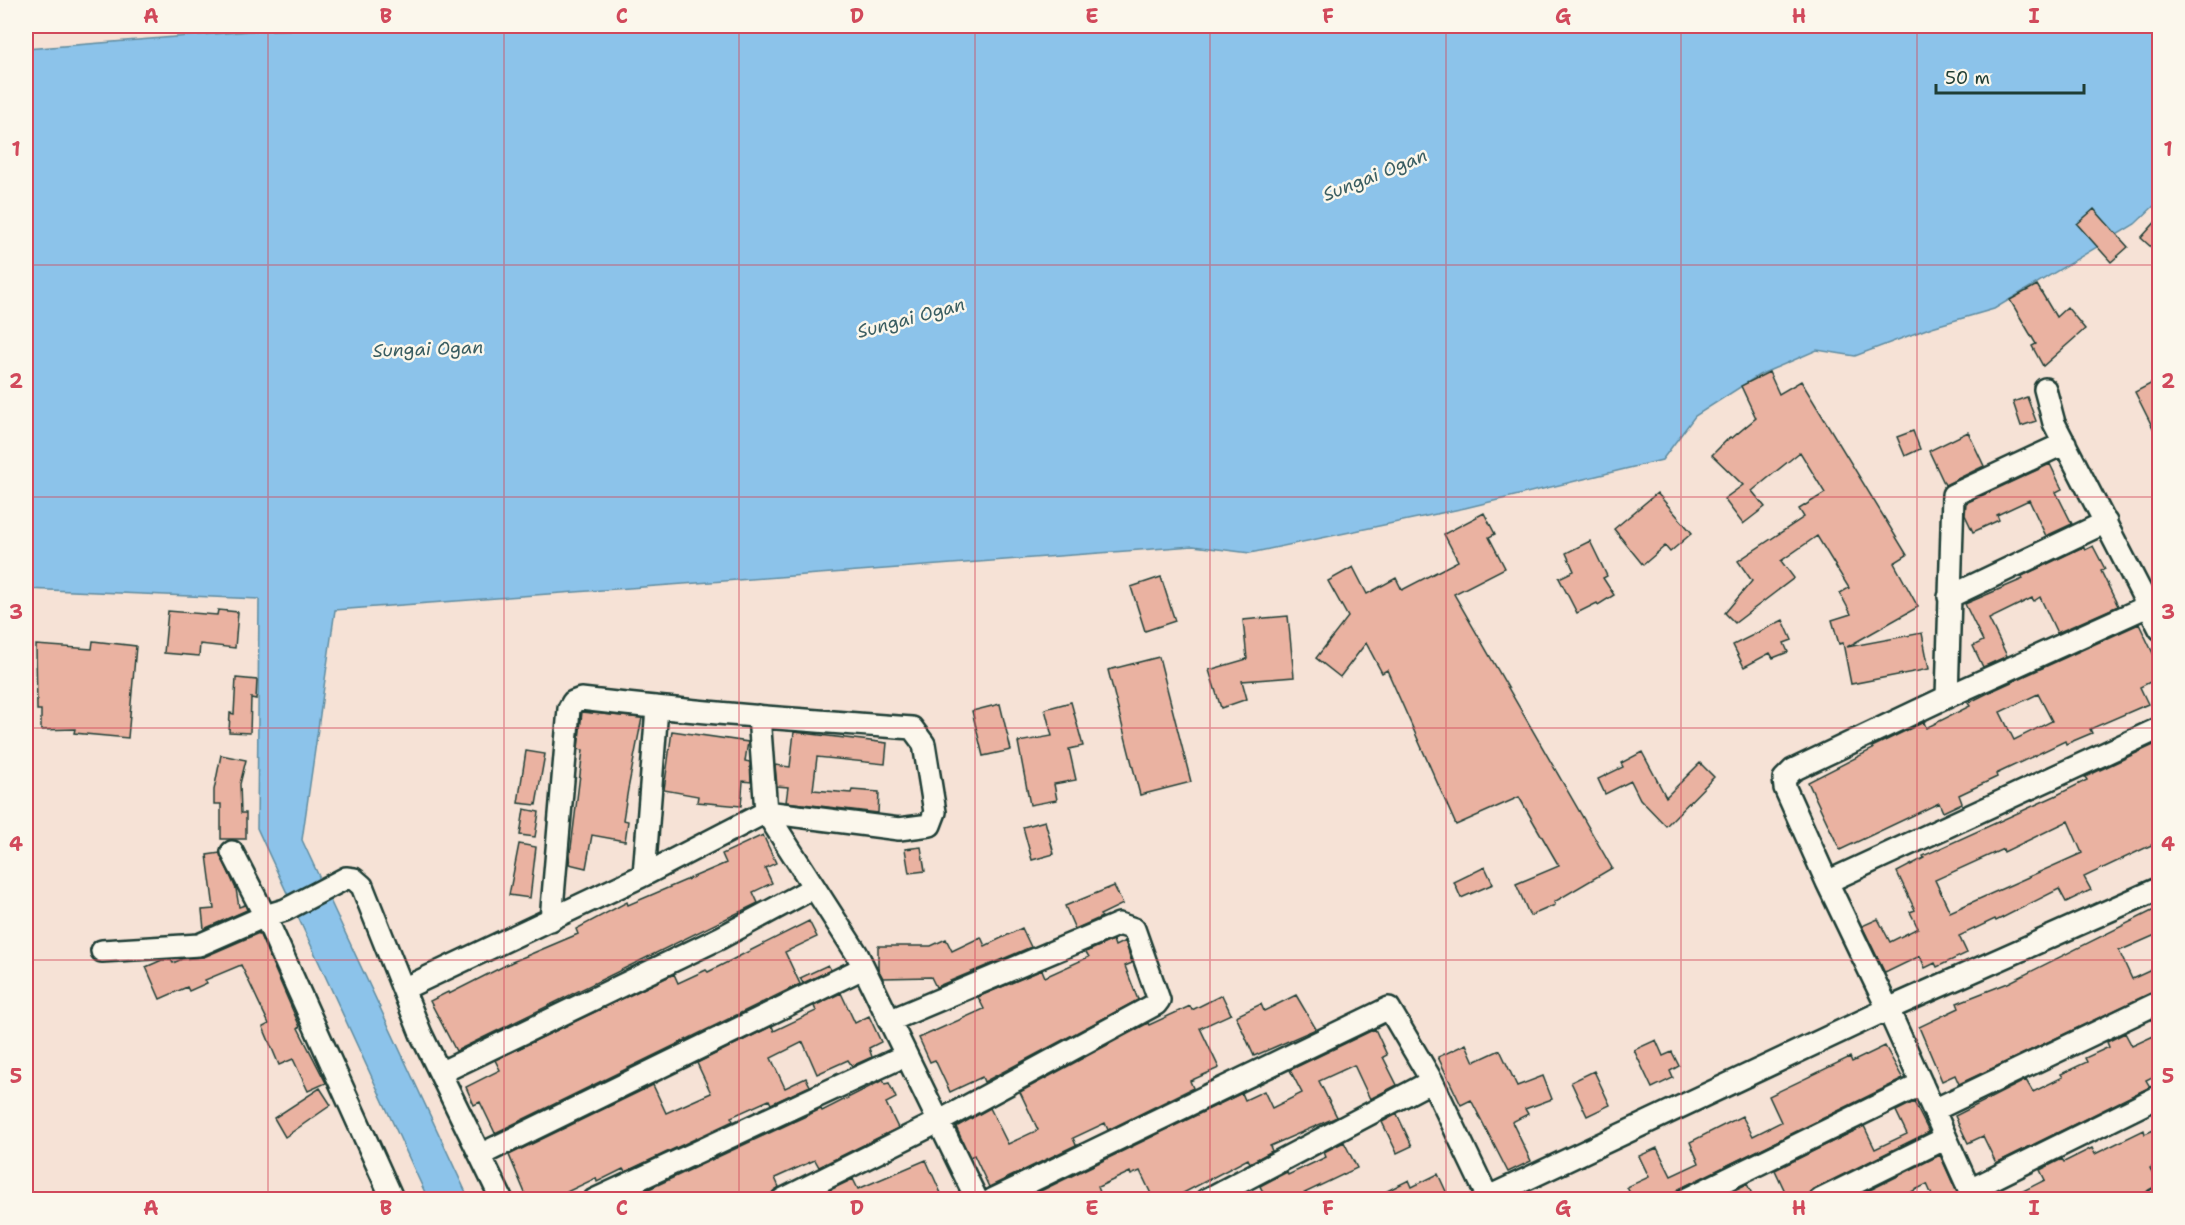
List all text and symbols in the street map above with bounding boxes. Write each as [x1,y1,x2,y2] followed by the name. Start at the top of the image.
[143,3,159,29] text: A
[380,3,392,29] text: B
[616,3,628,29] text: C
[850,3,864,29] text: D
[1085,3,1099,29] text: E
[1322,3,1334,29] text: F
[1555,3,1571,29] text: G
[1792,3,1806,29] text: H
[2028,3,2040,29] text: I
[1936,57,2084,95] scale bar
[1945,66,1990,90] text: 50 m
[11,136,21,162] text: 1
[2163,136,2173,162] text: 1
[1319,143,1431,207] water label: Sungai Ogan
[854,292,968,344] water label: Sungai Ogan
[372,335,484,363] water label: Sungai Ogan
[9,368,23,394] text: 2
[2161,368,2175,394] text: 2
[9,599,23,625] text: 3
[2161,599,2175,625] text: 3
[9,831,23,857] text: 4
[2161,831,2175,857] text: 4
[10,1063,22,1089] text: 5
[2162,1063,2174,1089] text: 5
[143,1195,159,1221] text: A
[380,1195,392,1221] text: B
[616,1195,628,1221] text: C
[850,1195,864,1221] text: D
[1085,1195,1099,1221] text: E
[1322,1195,1334,1221] text: F
[1555,1195,1571,1221] text: G
[1792,1195,1806,1221] text: H
[2028,1195,2040,1221] text: I

